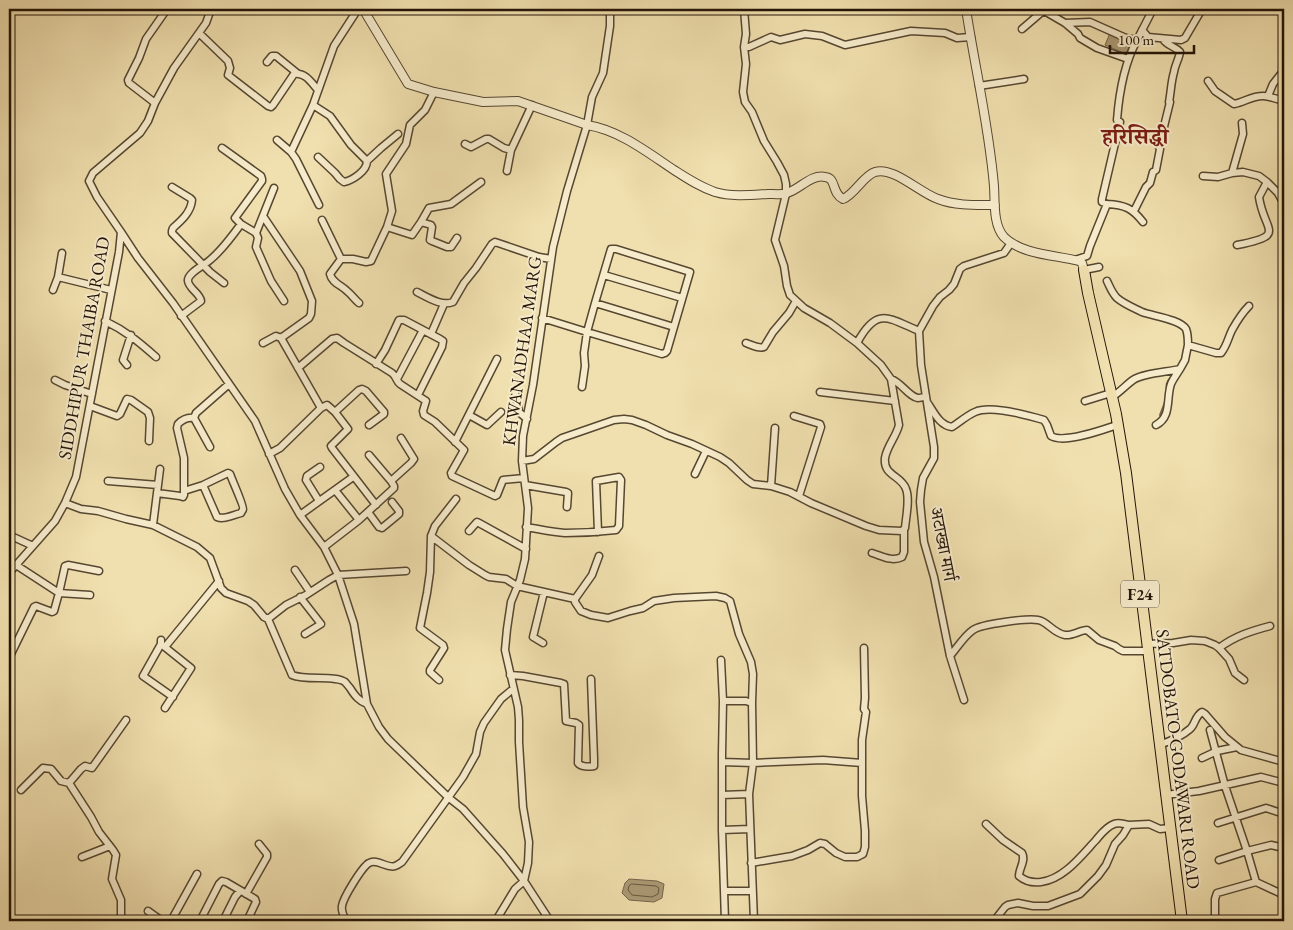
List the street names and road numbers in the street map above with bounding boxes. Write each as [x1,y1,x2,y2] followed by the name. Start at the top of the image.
[53,235,114,461] street label: SIDDHIPUR THAIBA ROAD
[497,255,546,447] street label: KHWANADHAA MARG
[925,505,962,584] street label: अटाख्वा मार्ग
[1121,580,1159,608] road number: F24
[1151,628,1206,890] street label: SATDOBATO-GODAWARI ROAD

